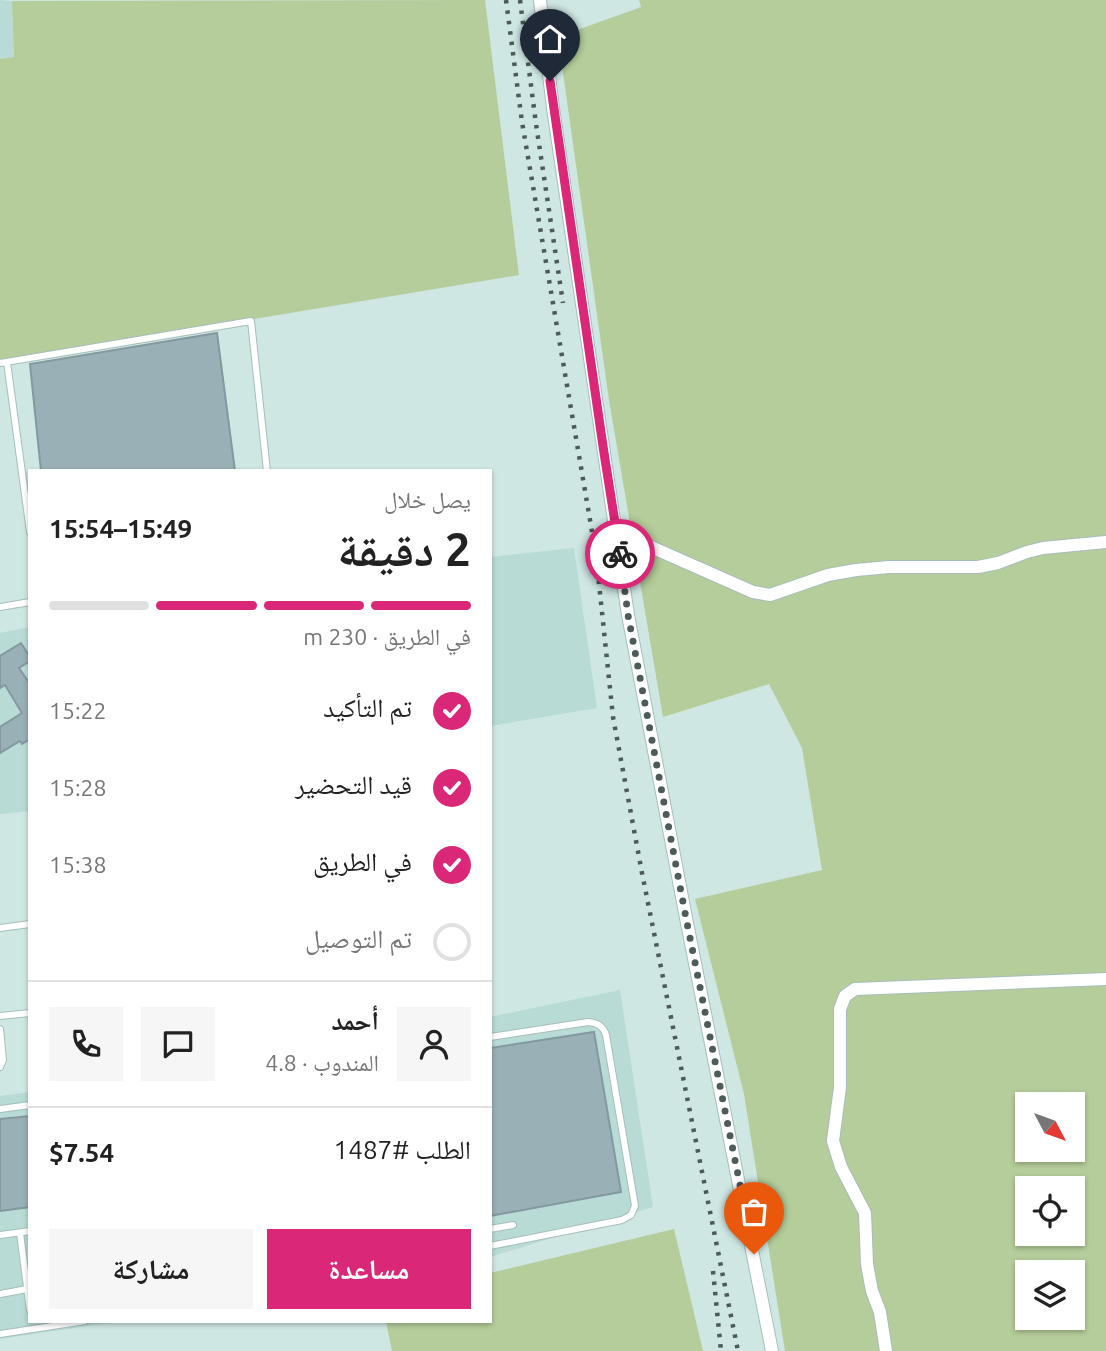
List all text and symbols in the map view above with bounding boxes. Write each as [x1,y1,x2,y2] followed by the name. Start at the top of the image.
[520,9,580,81] pin
[531,20,569,58] icon: home
[384,487,471,512] text: يصل خلال
[49,514,192,543] text: 15:49–15:54
[585,519,655,589] courier
[338,523,471,575] text: 2 دقيقة
[601,535,639,573] icon: bike
[303,624,471,649] text: في الطريق · 230 m
[433,692,471,730] icon: check
[323,693,412,722] text: تم التأكيد
[49,698,107,723] text: 15:22
[433,769,471,807] icon: check
[295,770,412,799] text: قيد التحضير
[49,775,107,800] text: 15:28
[433,846,471,884] icon: check
[313,847,412,876] text: في الطريق
[49,852,107,877] text: 15:38
[305,924,412,953] text: تم التوصيل
[331,1006,379,1035] text: أحمد
[49,1007,123,1081] button: phone
[141,1007,215,1081] button: chat
[397,1007,471,1081] button: person
[265,1050,379,1075] text: المندوب · 4.8
[1015,1092,1085,1162] north arrow
[1015,1092,1085,1330] map controls
[334,1135,471,1164] text: الطلب #1487
[49,1138,114,1167] text: $7.54
[1015,1176,1085,1246] button: locate
[724,1182,784,1254] pin
[735,1193,773,1231] icon: bag
[49,1229,253,1309] button: مشاركة
[267,1229,471,1309] button: مساعدة
[1015,1260,1085,1330] button: layers

